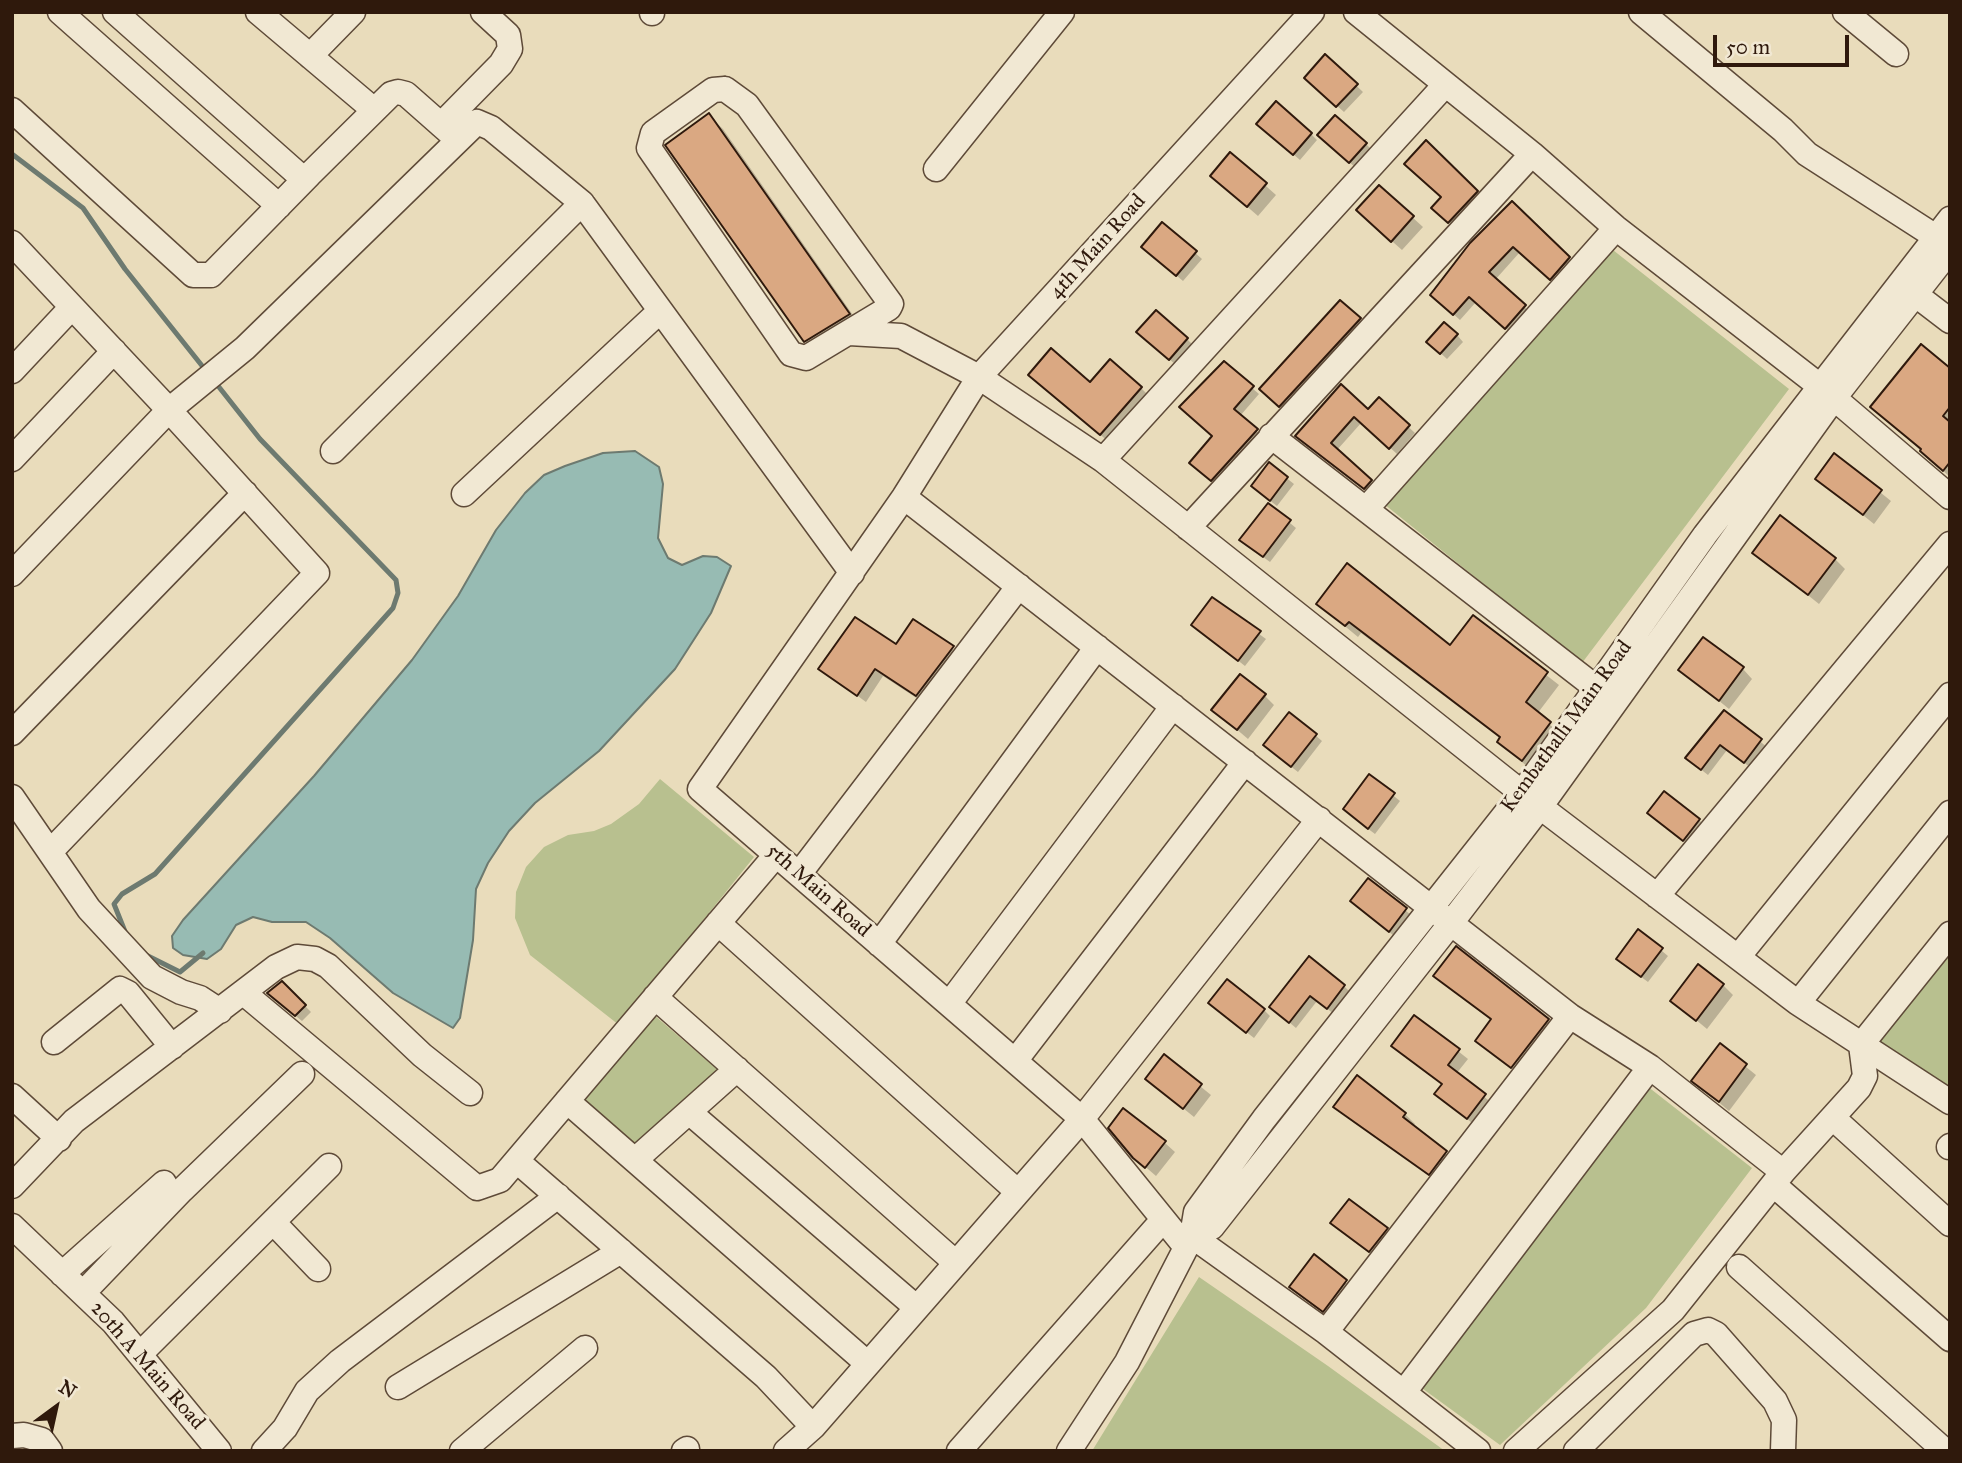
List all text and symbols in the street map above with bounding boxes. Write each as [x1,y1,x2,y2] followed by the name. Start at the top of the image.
[1717,21,1854,65] scale bar
[1726,34,1770,60] text: 50 m
[1044,189,1152,305] street label: 4th Main Road
[1496,636,1638,818] street label: Kembathalli Main Road
[761,839,875,943] street label: 5th Main Road
[84,1297,210,1435] street label: 20th A Main Road
[21,1372,91,1442] north arrow
[55,1375,81,1403] text: N

